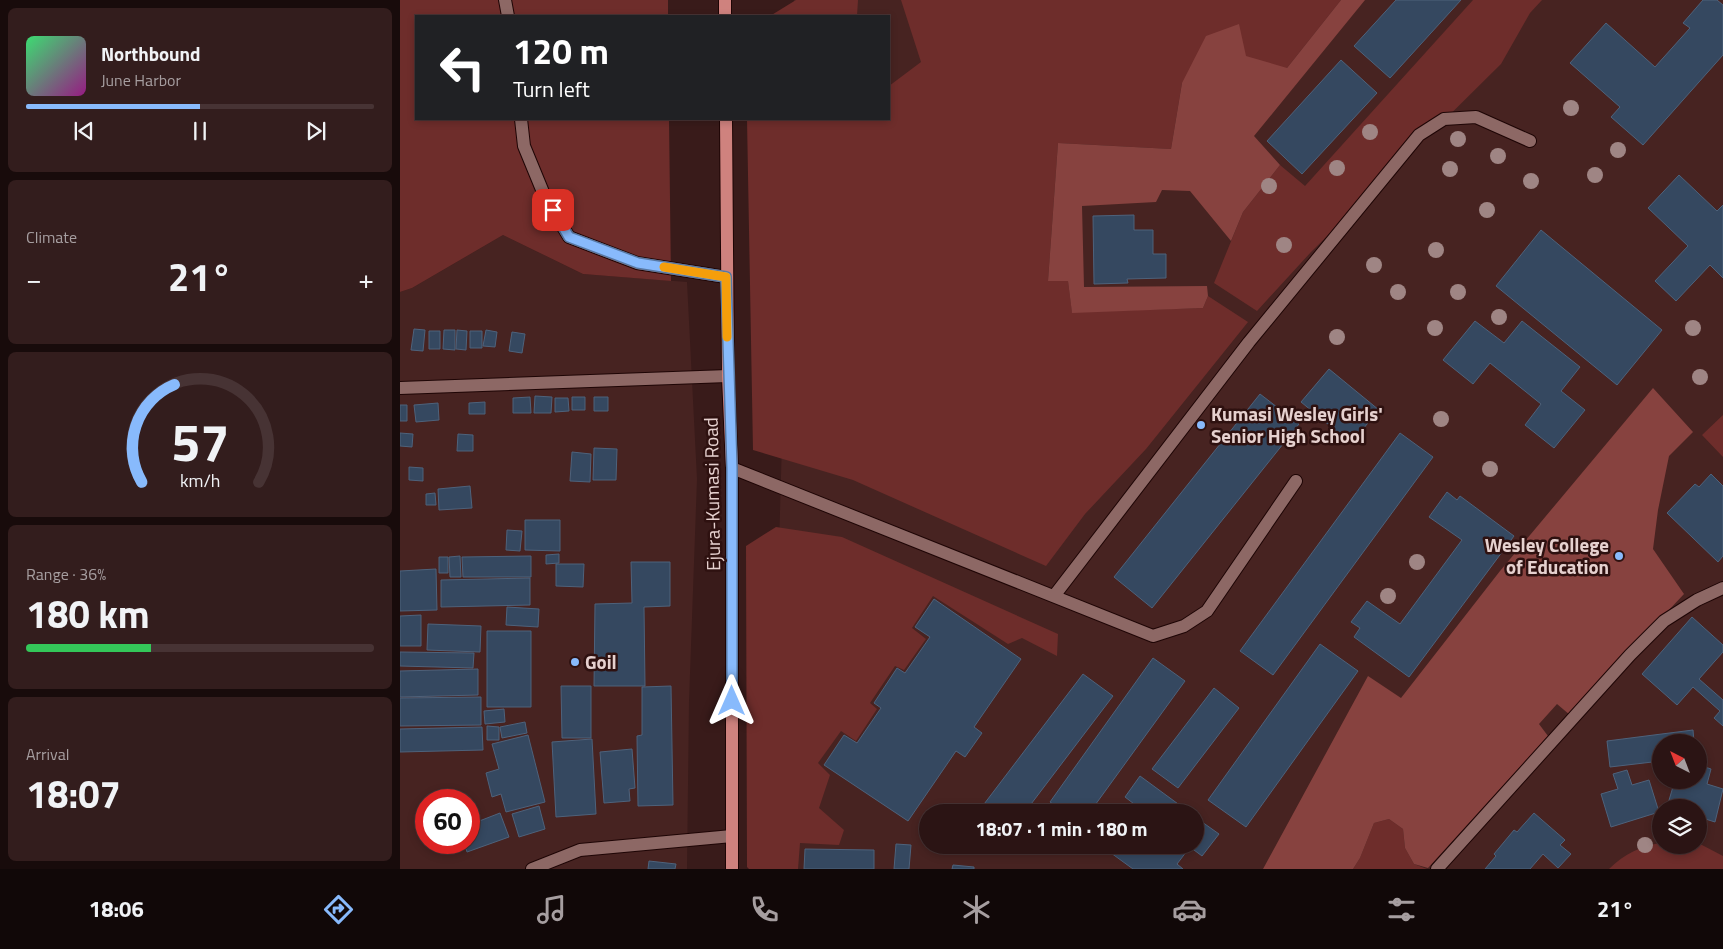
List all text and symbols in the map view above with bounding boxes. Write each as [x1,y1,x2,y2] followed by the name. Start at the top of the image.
[513,24,609,78] text: 120 m
[430,35,495,100] icon: left
[101,39,201,68] text: Northbound
[101,68,181,92] text: June Harbor
[513,72,590,106] text: Turn left
[70,117,98,145] icon: previous
[186,117,214,145] icon: pause
[302,117,330,145] icon: next
[532,189,574,231] pin
[539,196,567,224] icon: arrive
[26,225,77,249] text: Climate
[168,248,232,306] text: 21°
[26,257,42,300] text: −
[358,257,374,300] text: +
[1211,399,1383,450] place label: Kumasi Wesley Girls' Senior High School
[171,402,229,481] text: 57
[696,417,727,571] street label: Ejura-Kumasi Road
[1195,419,1207,431] marker: Kumasi Wesley Girls' Senior High School
[180,467,220,494] text: km/h
[1485,530,1609,581] place label: Wesley College of Education
[1613,550,1625,562] marker: Wesley College of Education
[26,562,106,586] text: Range · 36%
[26,585,150,643] text: 180 km
[585,647,617,676] place label: Goil
[569,656,581,668] marker: Goil
[705,674,757,726] position arrow
[1652,734,1708,789] north arrow
[1652,734,1707,854] map controls
[26,742,69,766] text: Arrival
[26,765,121,823] text: 18:07
[415,789,480,854] speed limit sign: 60
[1652,799,1707,854] button: layers
[975,814,1148,843] text: 18:07 · 1 min · 180 m
[89,892,144,926] text: 18:06
[321,892,356,927] icon: directions
[534,892,569,927] icon: music
[747,892,782,927] icon: phone
[959,892,994,927] icon: climate
[1172,892,1207,927] icon: car
[1384,892,1419,927] icon: filters
[1597,892,1634,926] text: 21°

